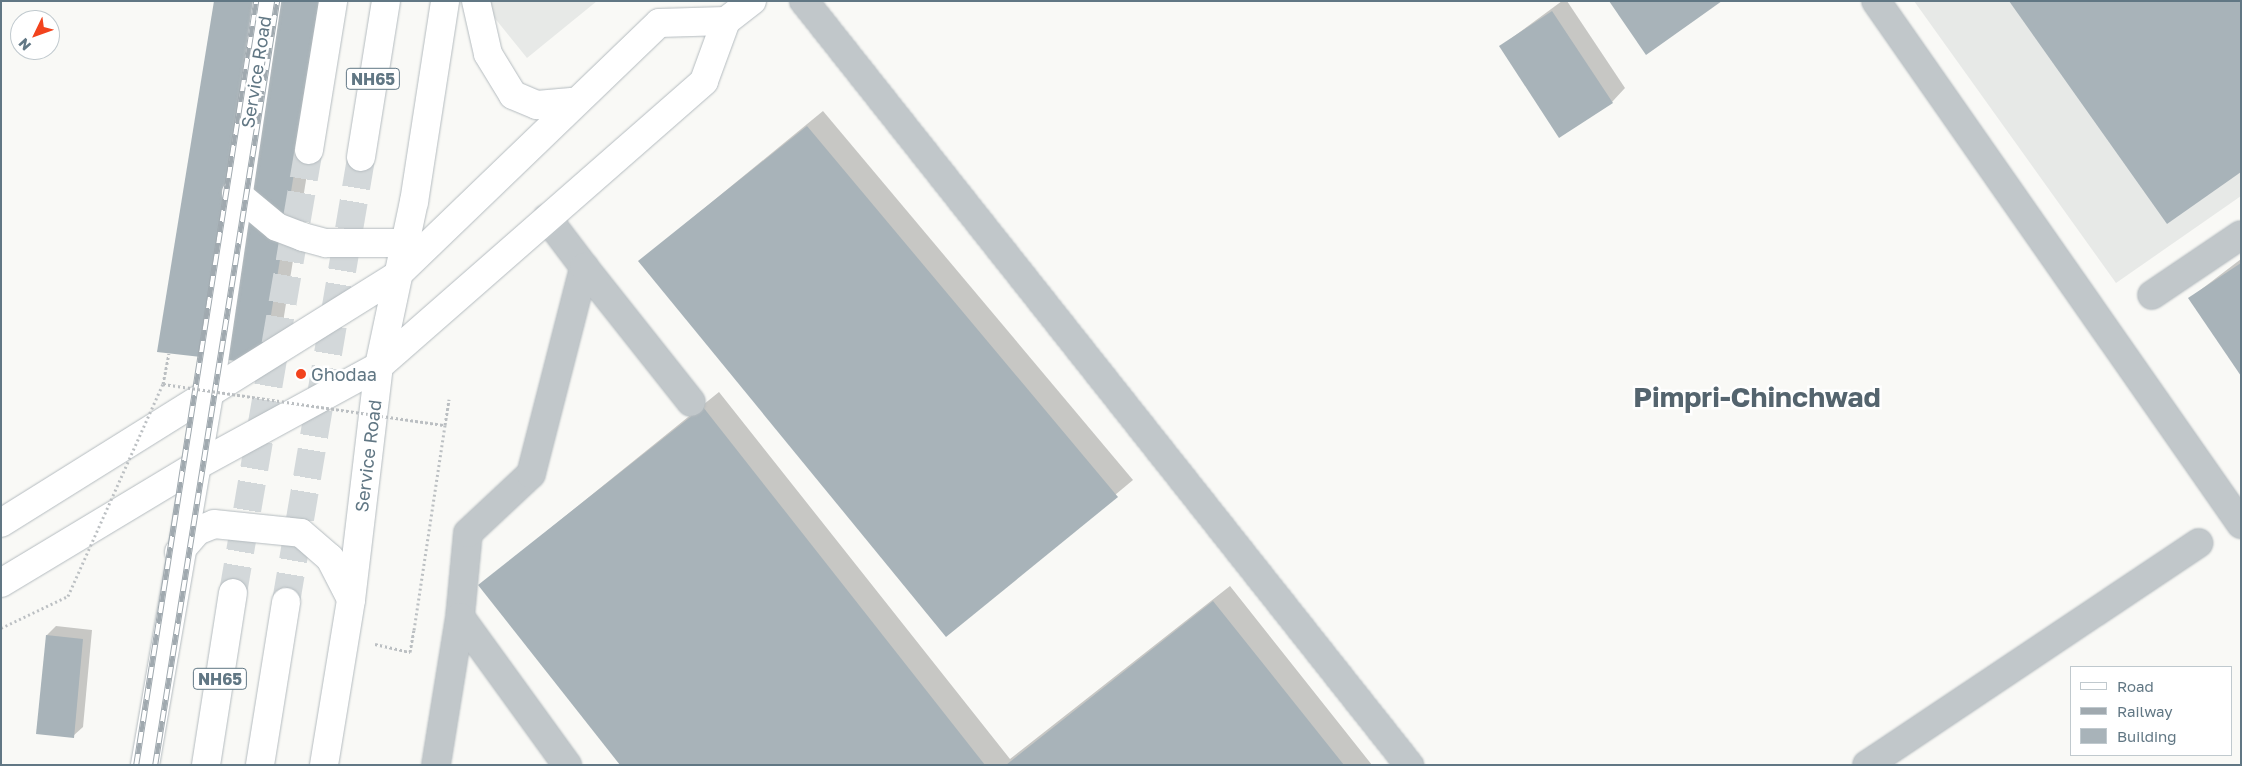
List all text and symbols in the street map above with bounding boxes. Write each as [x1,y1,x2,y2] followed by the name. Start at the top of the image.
[10,10,60,60] north arrow
[236,14,276,130] street label: Service Road
[14,35,34,54] text: N
[346,66,400,92] road number: NH65
[311,363,377,385] place label: Ghodaa
[295,368,307,380] marker: Ghodaa
[1633,380,1881,414] district label: Pimpri-Chinchwad
[350,398,386,514] street label: Service Road
[192,666,248,692] road number: NH65
[2070,666,2232,756] legend
[2117,677,2154,695] text: Road
[2117,702,2173,720] text: Railway
[2117,727,2177,745] text: Building

